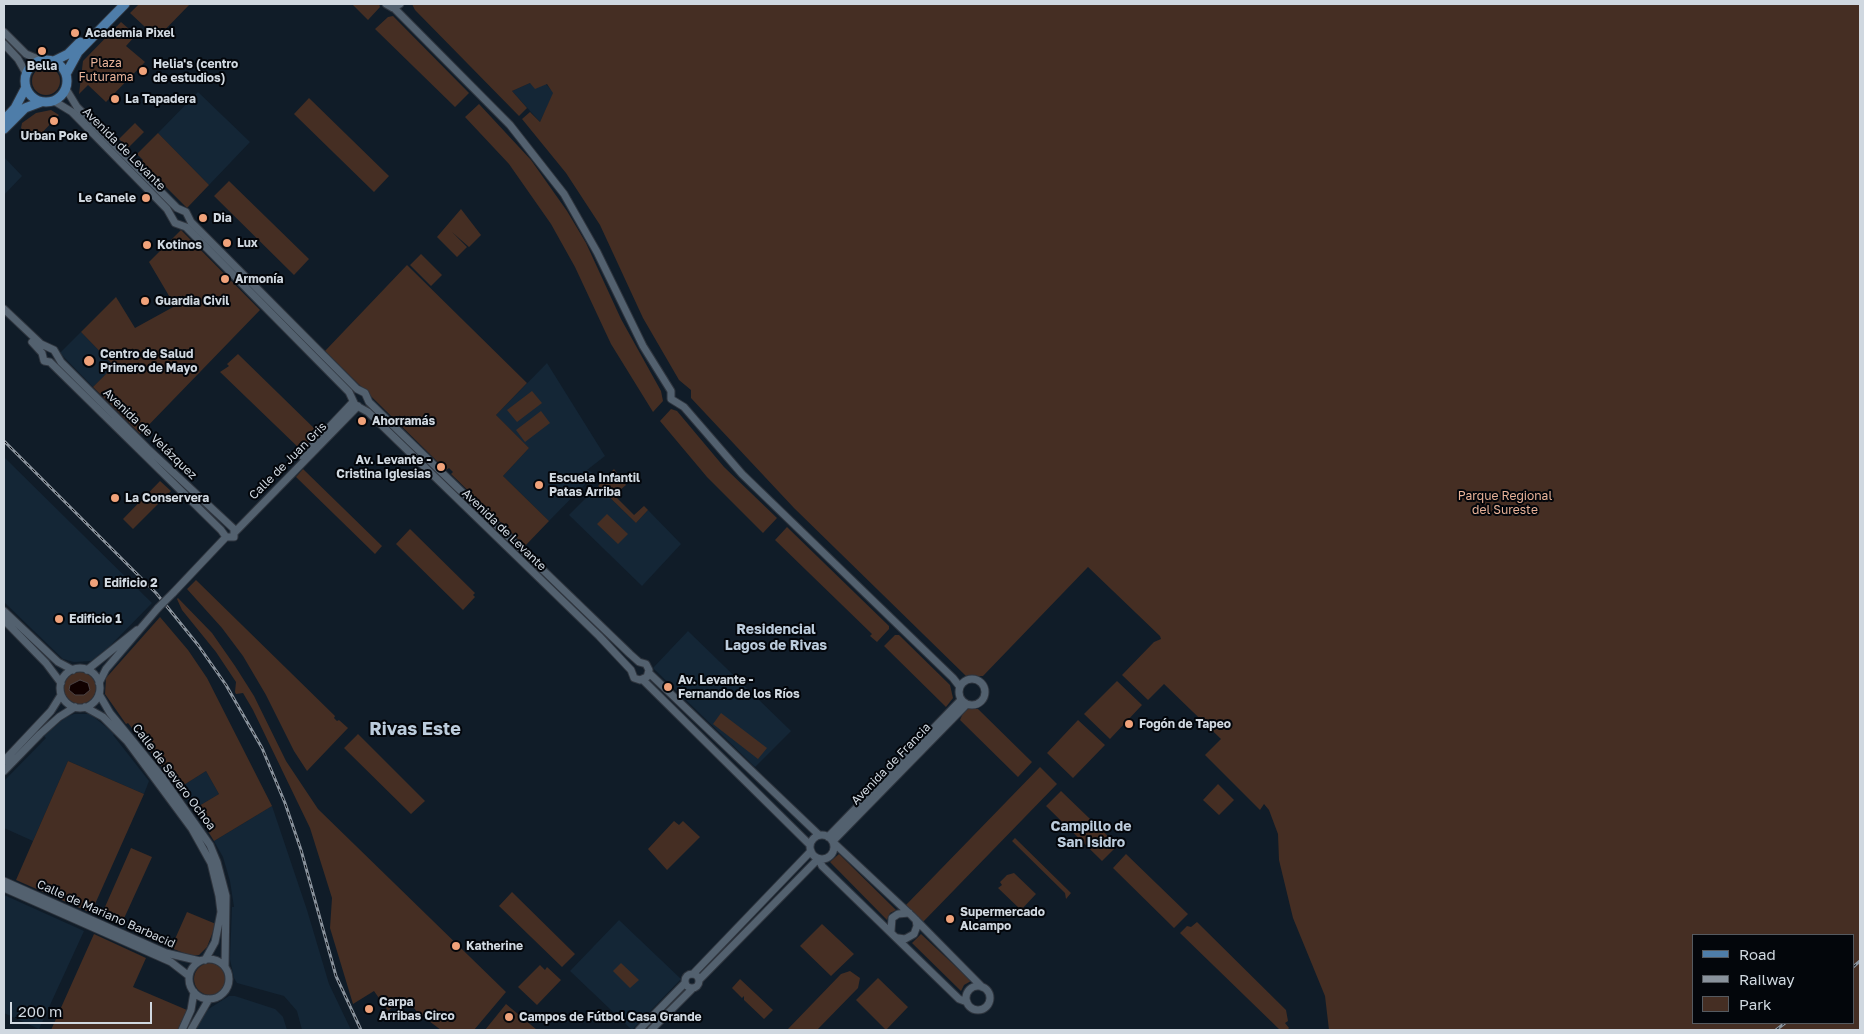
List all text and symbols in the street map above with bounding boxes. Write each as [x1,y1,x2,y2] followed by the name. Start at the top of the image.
[85,26,175,40] place label: Academia Pixel
[69,27,81,39] marker: Academia Pixel
[36,45,48,57] marker: Bella
[78,56,134,84] park label: Plaza Futurama
[153,57,238,85] place label: Helia's (centro de estudios)
[27,59,57,73] place label: Bella
[137,65,149,77] marker: Helia's (centro de estudios)
[125,92,196,106] place label: La Tapadera
[109,93,121,105] marker: La Tapadera
[80,105,168,193] street label: Avenida de Levante
[48,115,60,127] marker: Urban Poke
[21,129,87,143] place label: Urban Poke
[78,191,136,205] place label: Le Canele
[140,192,152,204] marker: Le Canele
[213,211,232,225] place label: Dia
[197,212,209,224] marker: Dia
[237,236,258,250] place label: Lux
[221,237,233,249] marker: Lux
[157,238,202,252] place label: Kotinos
[141,239,153,251] marker: Kotinos
[235,272,283,286] place label: Armonía
[219,273,231,285] marker: Armonía
[155,294,229,308] place label: Guardia Civil
[139,295,151,307] marker: Guardia Civil
[100,347,197,375] place label: Centro de Salud Primero de Mayo
[82,354,96,368] marker: Centro de Salud Primero de Mayo
[100,386,200,482] street label: Avenida de Velázquez
[372,414,435,428] place label: Ahorramás
[356,415,368,427] marker: Ahorramás
[246,419,330,503] street label: Calle de Juan Gris
[336,453,431,481] place label: Av. Levante - Cristina Iglesias
[435,461,447,473] marker: Av. Levante - Cristina Iglesias
[549,471,640,499] place label: Escuela Infantil Patas Arriba
[533,479,545,491] marker: Escuela Infantil Patas Arriba
[459,486,549,574] street label: Avenida de Levante
[1458,489,1552,517] park label: Parque Regional del Sureste
[125,491,209,505] place label: La Conservera
[109,492,121,504] marker: La Conservera
[104,576,157,590] place label: Edificio 2
[88,577,100,589] marker: Edificio 2
[69,612,121,626] place label: Edificio 1
[53,613,65,625] marker: Edificio 1
[725,622,827,654] district label: Residencial Lagos de Rivas
[678,673,800,701] place label: Av. Levante - Fernando de los Ríos
[662,681,674,693] marker: Av. Levante - Fernando de los Ríos
[1139,717,1231,731] place label: Fogón de Tapeo
[369,718,461,740] district label: Rivas Este
[1123,718,1135,730] marker: Fogón de Tapeo
[848,720,934,808] street label: Avenida de Francia
[129,721,219,833] street label: Calle de Severo Ochoa
[1051,819,1131,852] district label: Campillo de San Isidro
[35,877,177,951] street label: Calle de Mariano Barbacid
[960,905,1045,933] place label: Supermercado Alcampo
[944,913,956,925] marker: Supermercado Alcampo
[1692,934,1854,1024] legend
[466,939,523,953] place label: Katherine
[450,940,462,952] marker: Katherine
[1739,945,1776,963] text: Road
[1739,970,1795,988] text: Railway
[12,992,155,1024] scale bar
[379,995,455,1023] place label: Carpa Arribas Circo
[1739,995,1771,1013] text: Park
[18,1002,62,1020] text: 200 m
[363,1003,375,1015] marker: Carpa Arribas Circo
[519,1010,702,1024] place label: Campos de Fútbol Casa Grande
[503,1011,515,1023] marker: Campos de Fútbol Casa Grande

